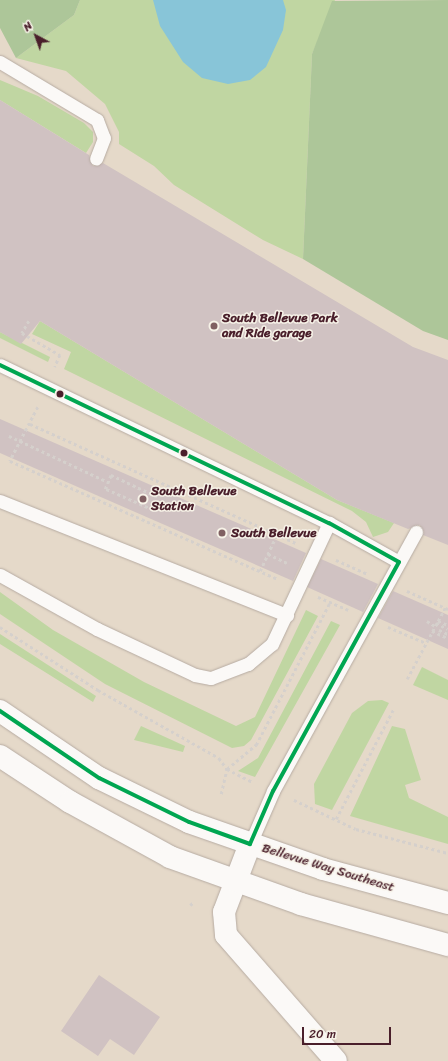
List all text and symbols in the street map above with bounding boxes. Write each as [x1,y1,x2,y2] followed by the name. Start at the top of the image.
[16,16,56,56] north arrow
[19,17,37,36] text: N
[222,311,338,342] place label: South Bellevue Park and Ride garage
[209,321,219,331] marker: South Bellevue Park and Ride garage
[55,389,65,399] unlabelled marker
[179,448,189,458] unlabelled marker
[151,484,237,515] place label: South Bellevue Station
[138,494,148,504] marker: South Bellevue Station
[231,525,317,541] place label: South Bellevue
[216,527,228,539] marker: South Bellevue
[260,841,396,895] street label: Bellevue Way Southeast
[304,1019,393,1045] scale bar
[309,1023,336,1045] text: 20 m

